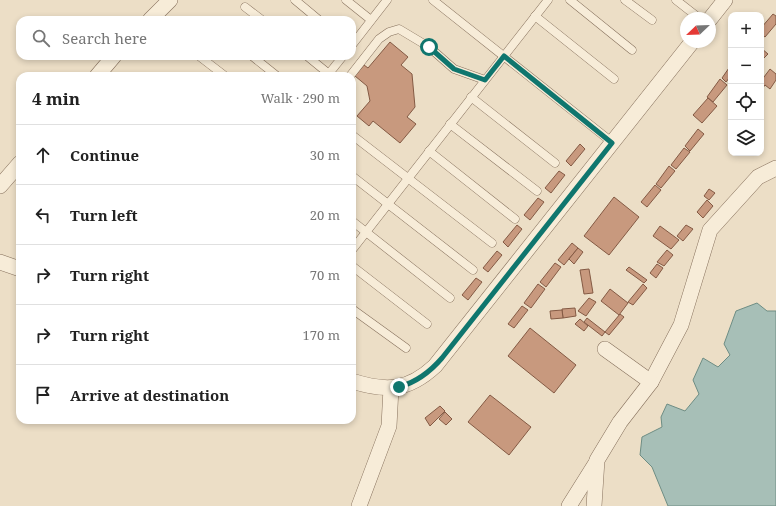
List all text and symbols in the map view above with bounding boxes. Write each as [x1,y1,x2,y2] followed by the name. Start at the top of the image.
[680,12,716,48] north arrow
[728,12,764,156] map controls
[728,12,764,48] button: +
[16,16,356,60] search box
[30,27,52,49] icon: search
[62,28,147,48] text: Search here
[420,38,438,56] route start
[728,48,764,84] button: −
[728,84,764,120] button: locate
[32,87,80,110] text: 4 min
[261,89,340,107] text: Walk · 290 m
[728,120,764,156] button: layers
[32,144,54,166] icon: ahead
[70,145,139,165] text: Continue
[310,146,340,164] text: 30 m
[32,204,54,226] icon: left
[70,205,138,225] text: Turn left
[310,206,340,224] text: 20 m
[32,264,54,286] icon: right
[70,265,149,285] text: Turn right
[310,266,340,284] text: 70 m
[32,324,54,346] icon: right
[70,325,149,345] text: Turn right
[303,326,340,344] text: 170 m
[390,378,408,396] route end
[32,384,54,406] icon: arrive
[70,385,229,405] text: Arrive at destination

